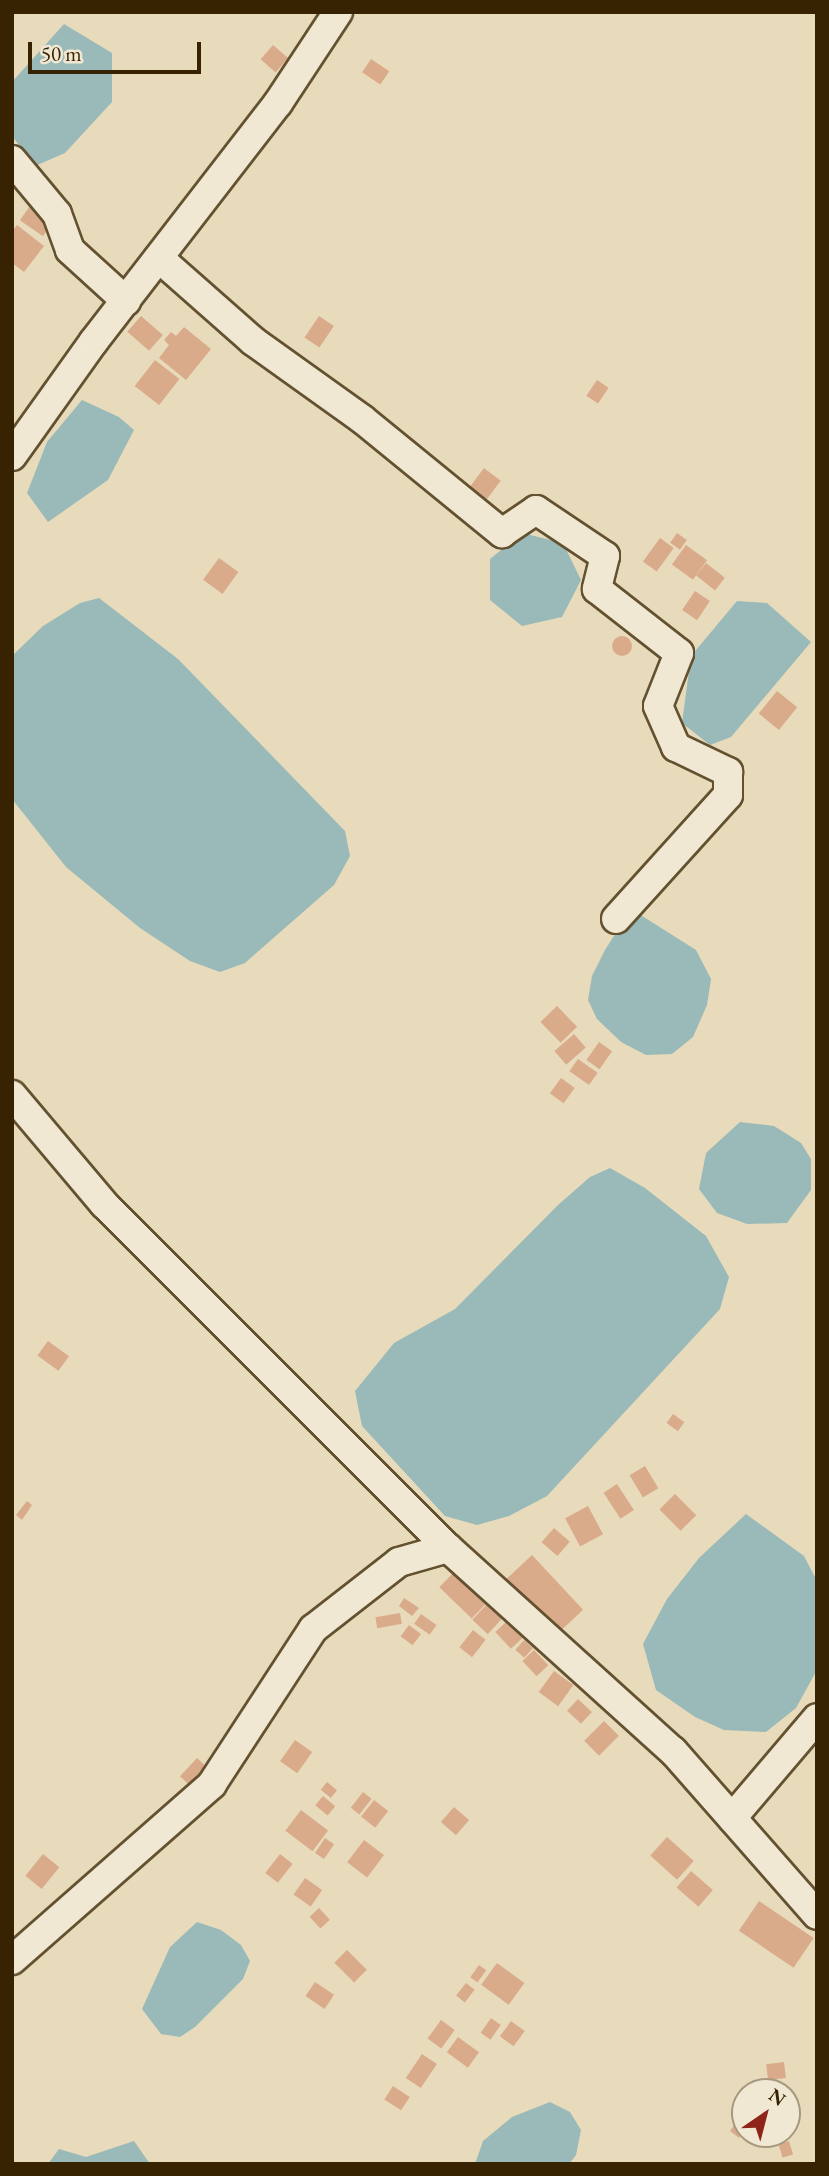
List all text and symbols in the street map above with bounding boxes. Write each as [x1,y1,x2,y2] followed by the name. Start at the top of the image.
[32,28,205,72] scale bar
[41,40,82,67] text: 50 m
[731,2078,801,2148] north arrow
[764,2082,791,2112] text: N

